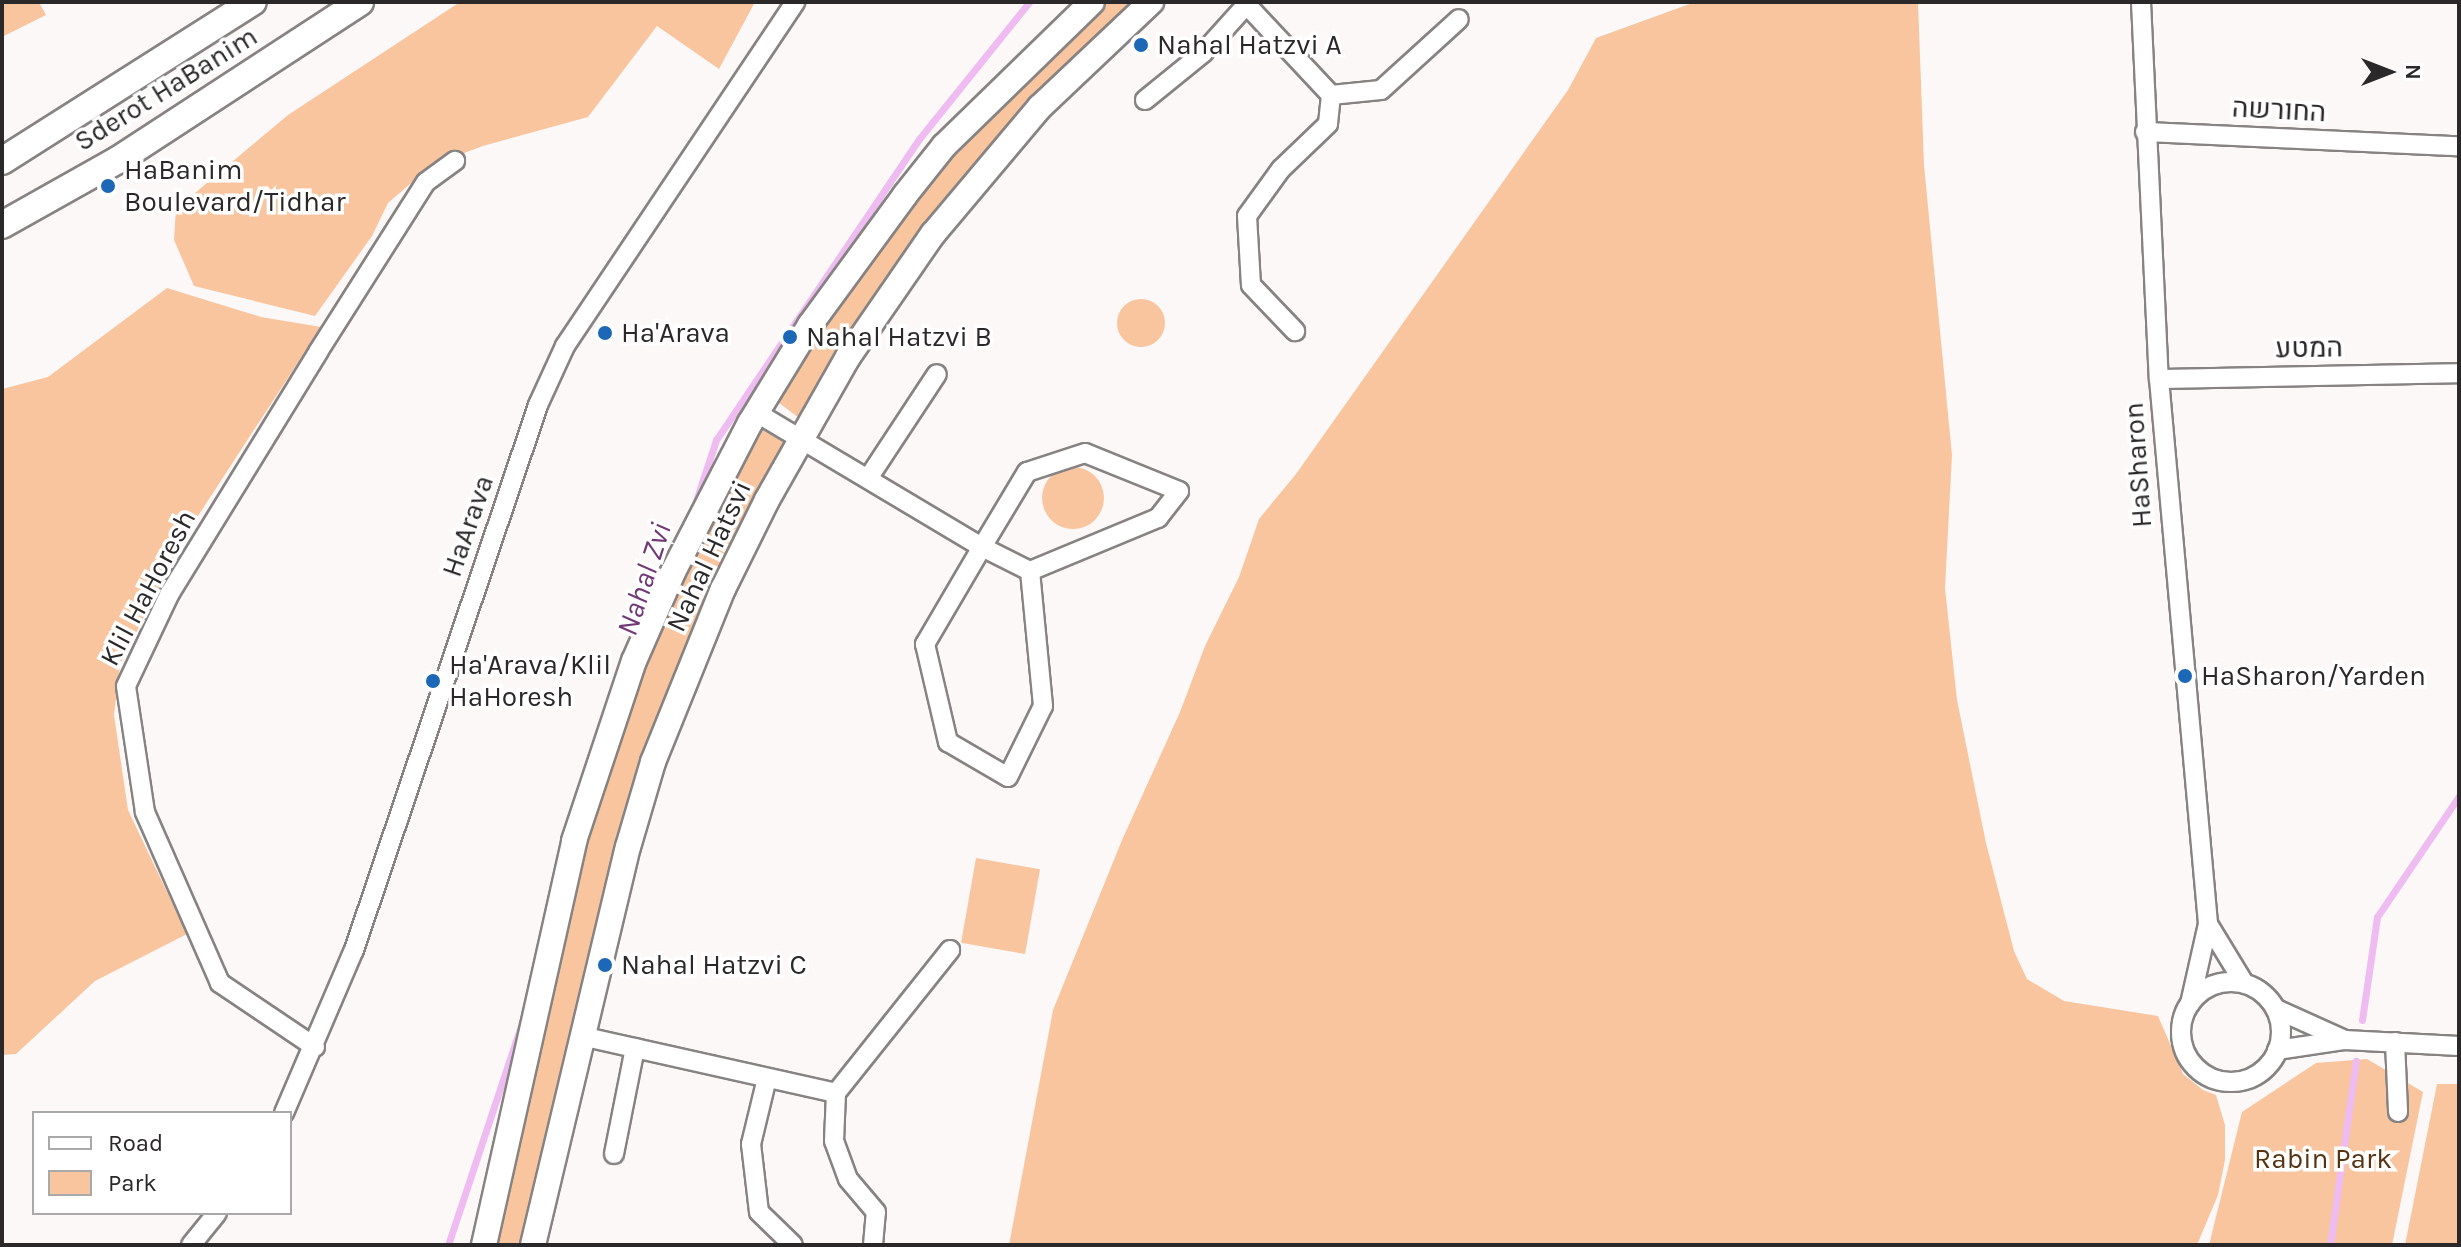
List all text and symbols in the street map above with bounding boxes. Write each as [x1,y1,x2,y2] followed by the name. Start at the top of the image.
[69,19,263,159] street label: Sderot HaBanim
[1157,28,1341,62] place label: Nahal Hatzvi A
[2349,32,2429,112] north arrow
[1132,36,1150,54] marker: Nahal Hatzvi A
[2400,64,2426,80] text: N
[2231,91,2327,129] street label: החורשה
[124,153,346,219] place label: HaBanim Boulevard/Tidhar
[99,177,117,195] marker: HaBanim Boulevard/Tidhar
[621,316,730,350] place label: Ha'Arava
[806,320,992,354] place label: Nahal Hatzvi B
[596,324,614,342] marker: Ha'Arava
[781,328,799,346] marker: Nahal Hatzvi B
[2275,331,2343,365] street label: המטע
[2117,401,2159,529] street label: HaSharon
[435,471,501,581] street label: HaArava
[659,475,759,637] street label: Nahal Hatsvi
[93,504,203,672] street label: Klil HaHoresh
[609,518,679,640] water label: Nahal Zvi
[449,648,611,714] place label: Ha'Arava/Klil HaHoresh
[2201,659,2426,693] place label: HaSharon/Yarden
[2176,667,2194,685] marker: HaSharon/Yarden
[424,672,442,690] marker: Ha'Arava/Klil HaHoresh
[621,948,807,982] place label: Nahal Hatzvi C
[596,956,614,974] marker: Nahal Hatzvi C
[32,1111,292,1215] legend
[108,1129,163,1157] text: Road
[2254,1142,2392,1176] park label: Rabin Park
[108,1169,157,1197] text: Park

